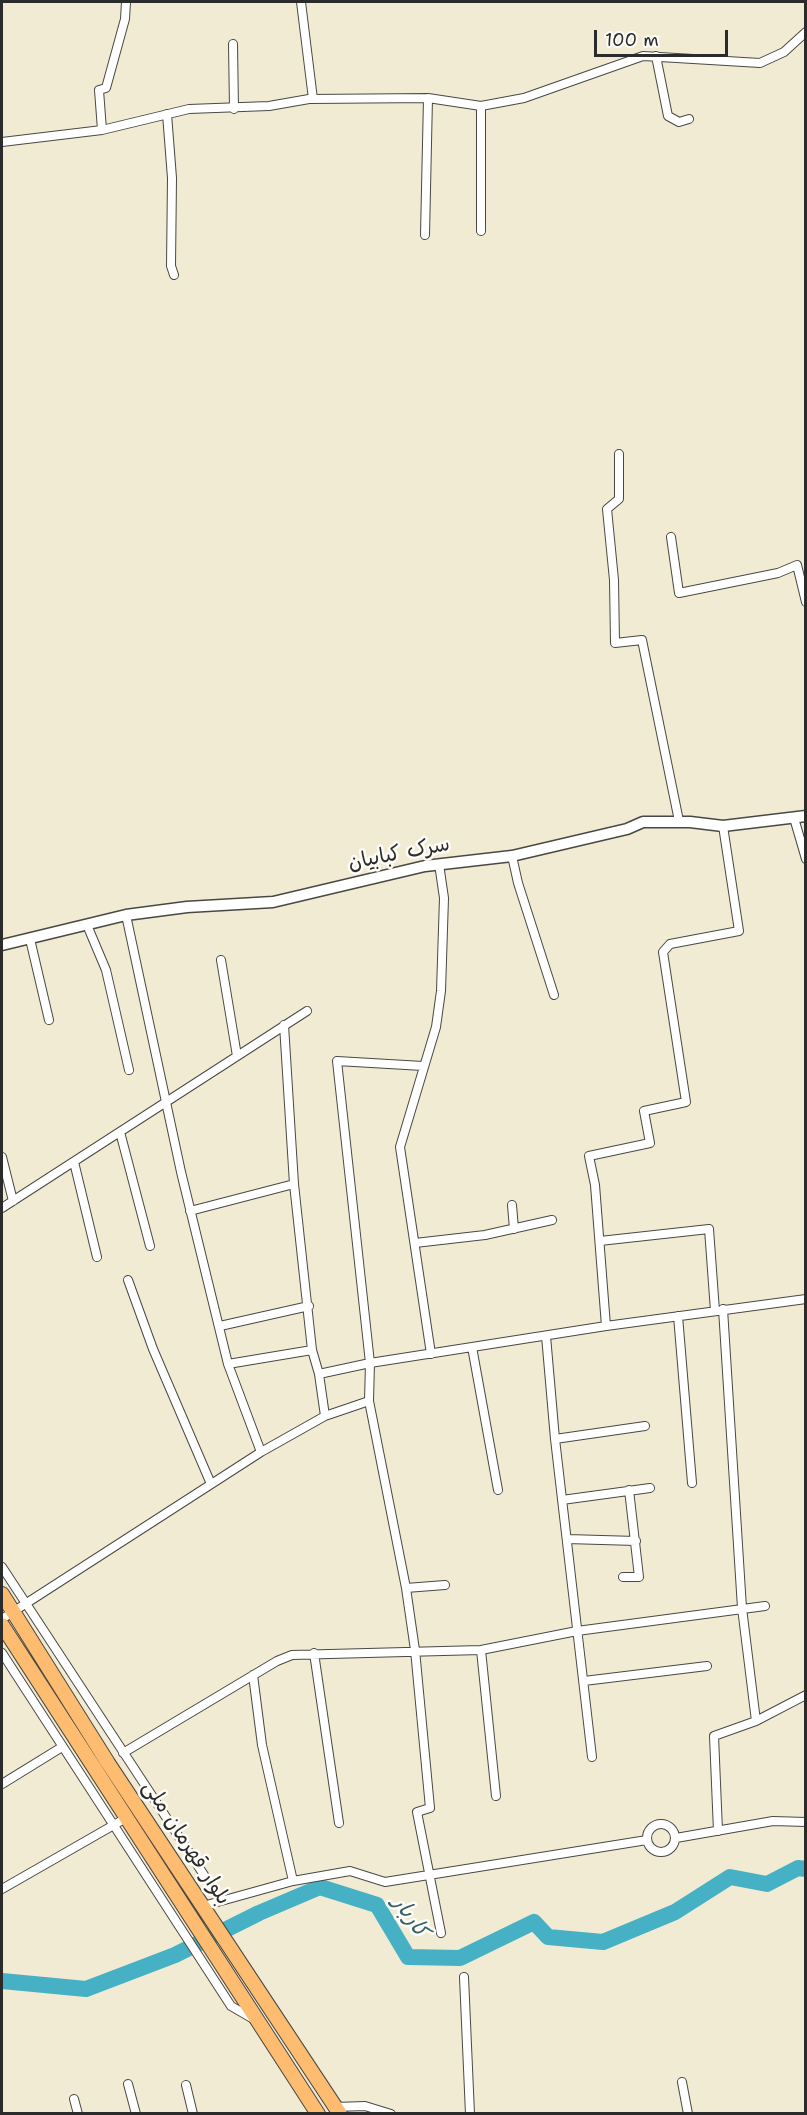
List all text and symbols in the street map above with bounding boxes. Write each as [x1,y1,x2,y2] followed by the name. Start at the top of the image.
[597,18,730,56] scale bar
[605,28,659,52] text: 100 m
[346,832,452,876] street label: سرک کبابیان
[136,1776,236,1910] street label: بلوار قهرمان ملی
[386,1891,434,1943] water label: کاربار

